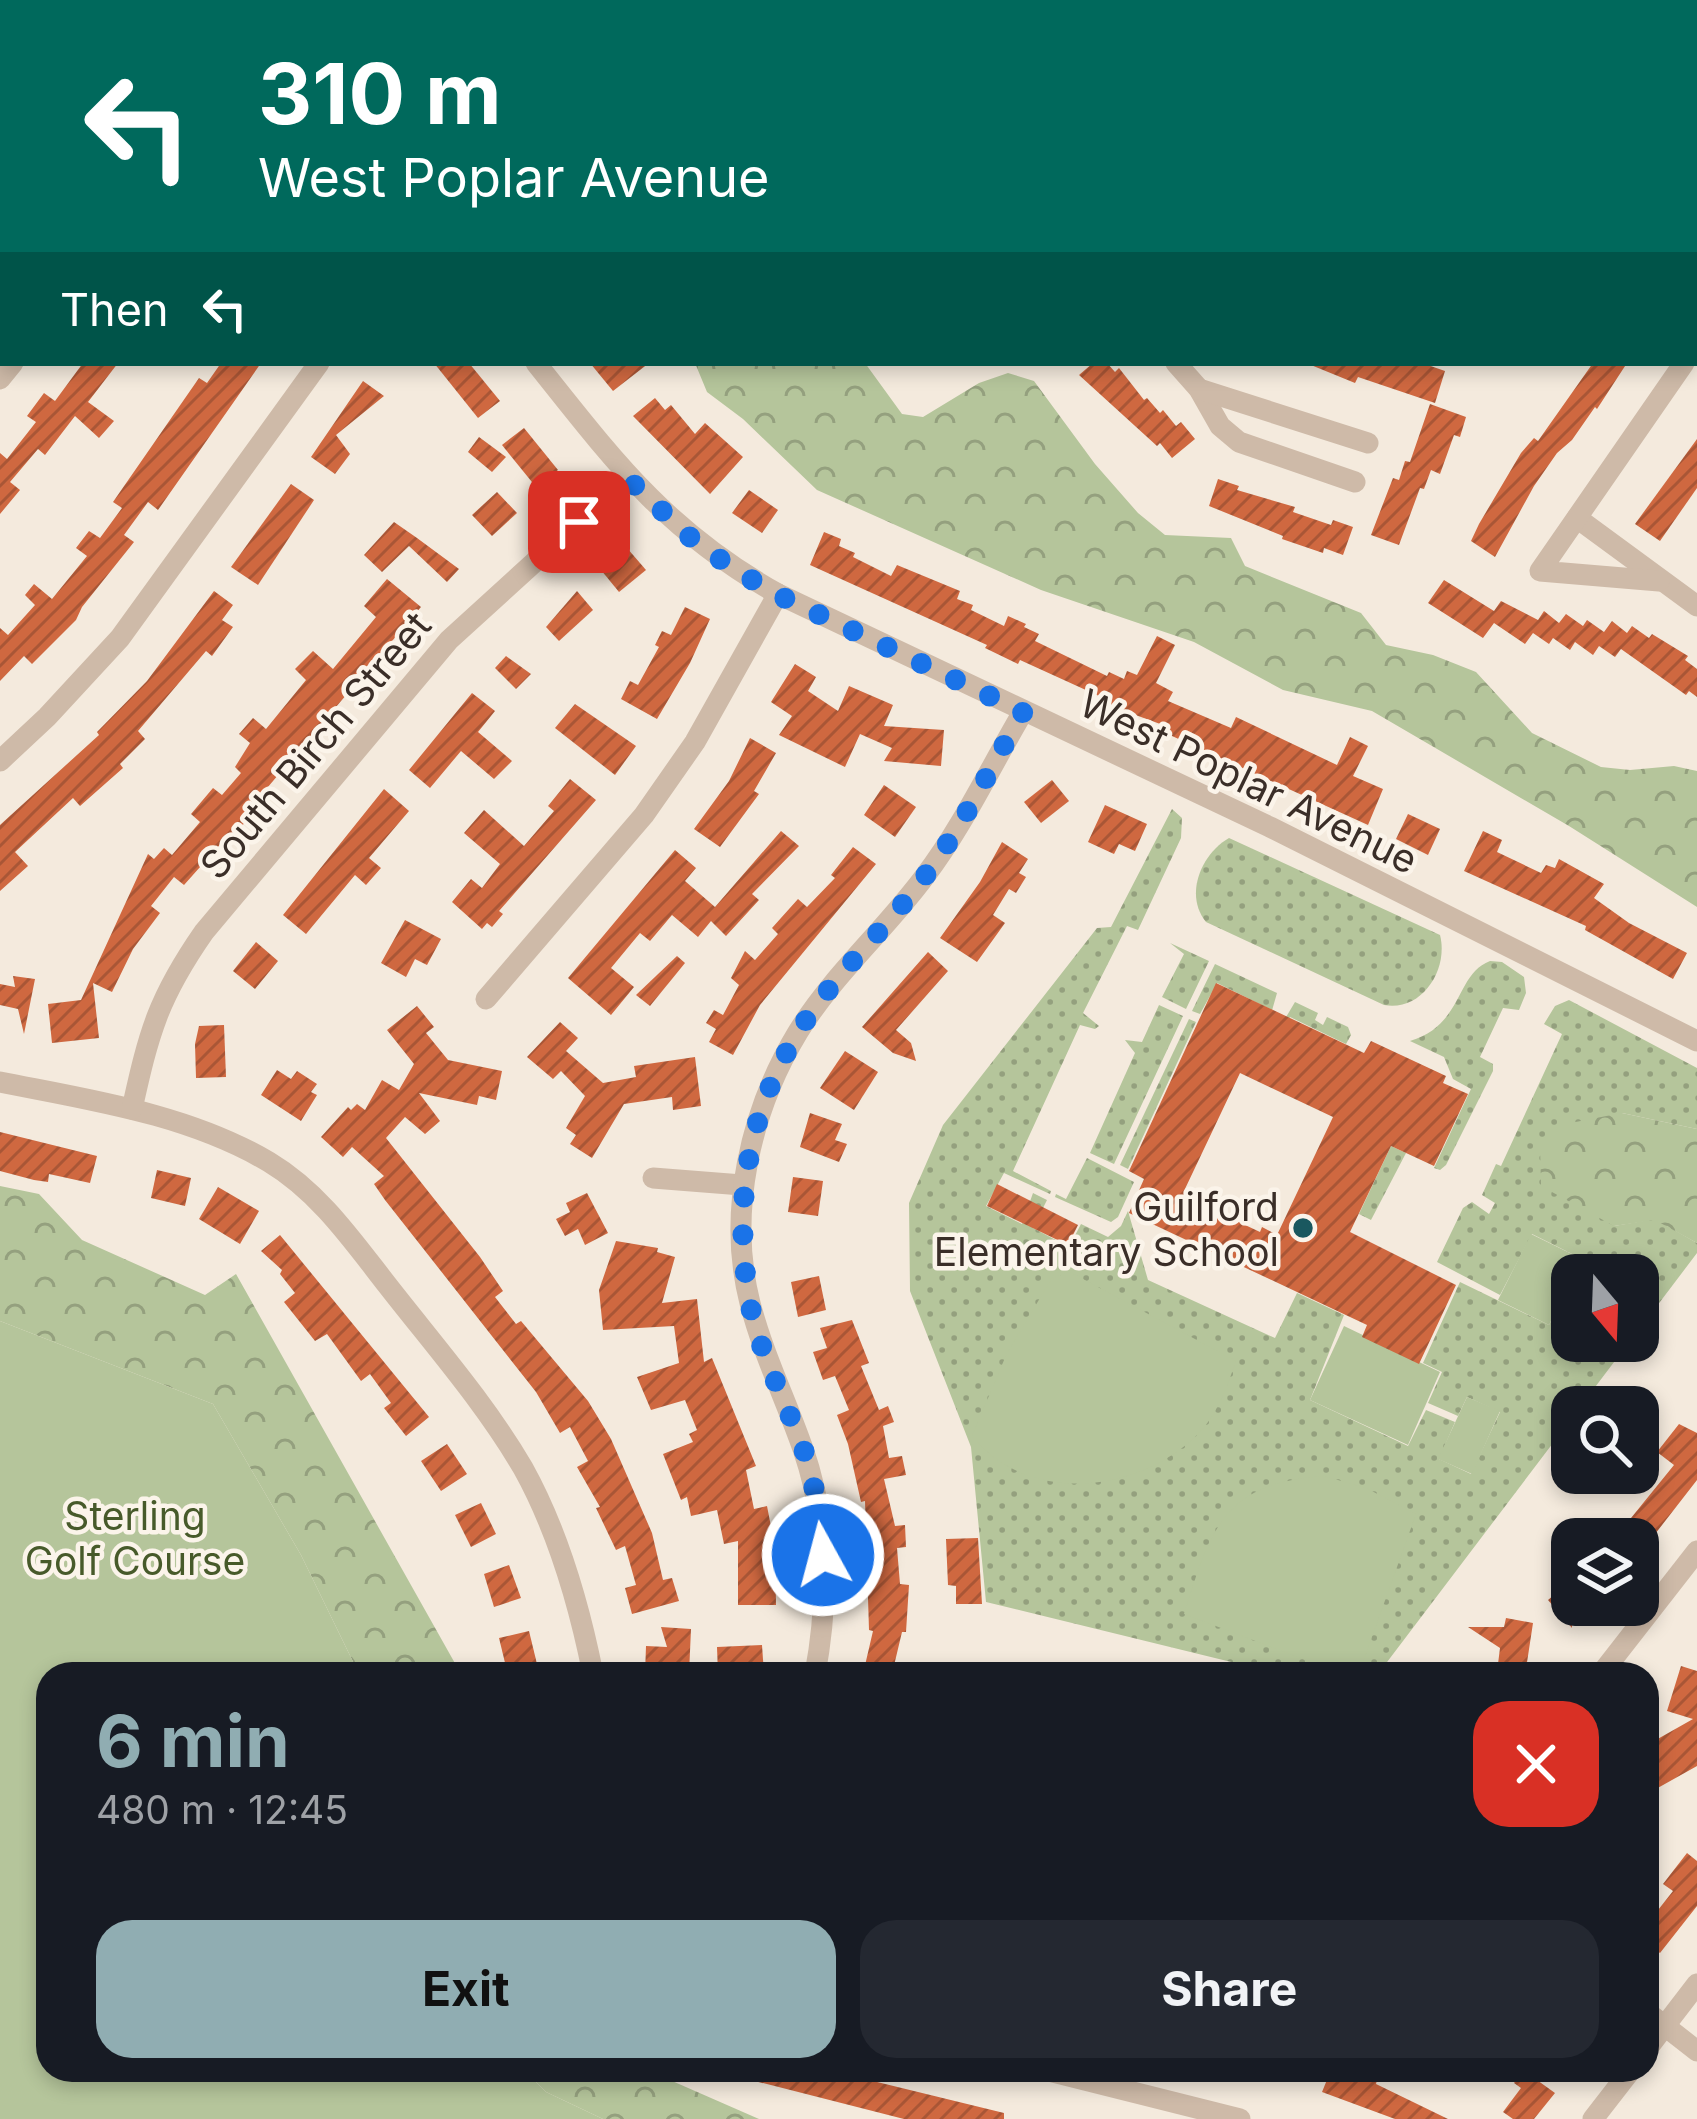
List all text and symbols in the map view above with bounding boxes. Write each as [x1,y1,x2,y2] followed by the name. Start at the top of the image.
[258,43,502,144] text: 310 m
[60,48,216,204] icon: left
[258,145,770,210] text: West Poplar Avenue
[192,276,258,342] icon: left
[60,282,168,337] text: Then
[528,471,630,573] pin
[546,489,612,555] icon: arrive
[190,602,440,888] street label: South Birch Street
[1073,679,1425,883] street label: West Poplar Avenue
[934,1183,1279,1275] place label: Guilford Elementary School
[1290,1215,1316,1241] marker: Guilford Elementary School
[1551,1254,1659,1362] north arrow
[1551,1254,1659,1626] map controls
[1551,1386,1659,1494] button: search
[25,1492,245,1584] park label: Sterling Golf Course
[760,1492,886,1618] position arrow
[1551,1518,1659,1626] button: layers
[96,1697,290,1784] text: 6 min
[1473,1701,1599,1827] button: close
[96,1786,348,1833] text: 480 m · 12:45
[96,1920,836,2058] button: Exit
[860,1920,1599,2058] button: Share

